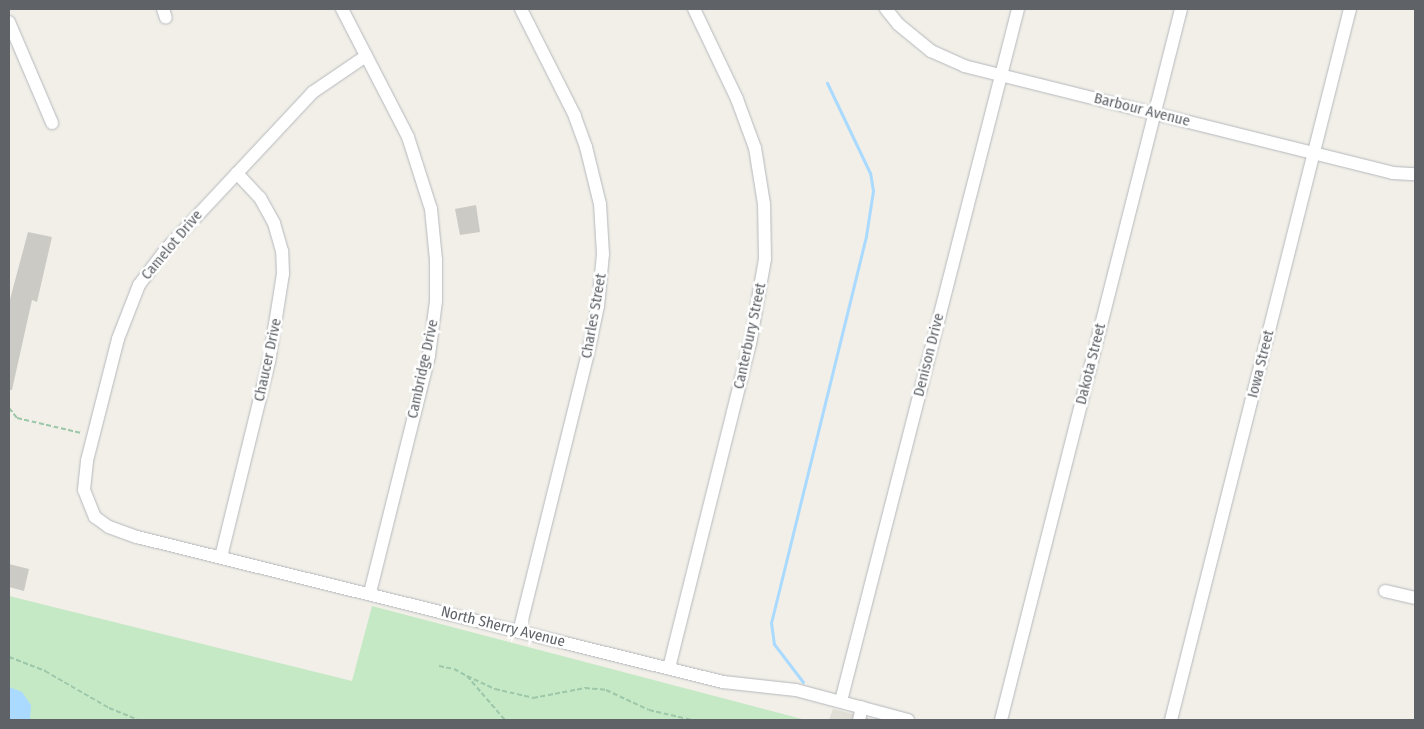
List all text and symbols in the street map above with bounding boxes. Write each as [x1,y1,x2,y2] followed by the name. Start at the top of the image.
[1092,89,1192,131] street label: Barbour Avenue
[138,206,206,284] street label: Camelot Drive
[578,272,610,360] street label: Charles Street
[730,281,770,391] street label: Canterbury Street
[910,311,948,399] street label: Denison Drive
[250,317,286,403] street label: Chaucer Drive
[404,318,442,420] street label: Cambridge Drive
[1072,321,1110,407] street label: Dakota Street
[1244,328,1278,400] street label: Iowa Street
[439,603,567,651] street label: North Sherry Avenue

